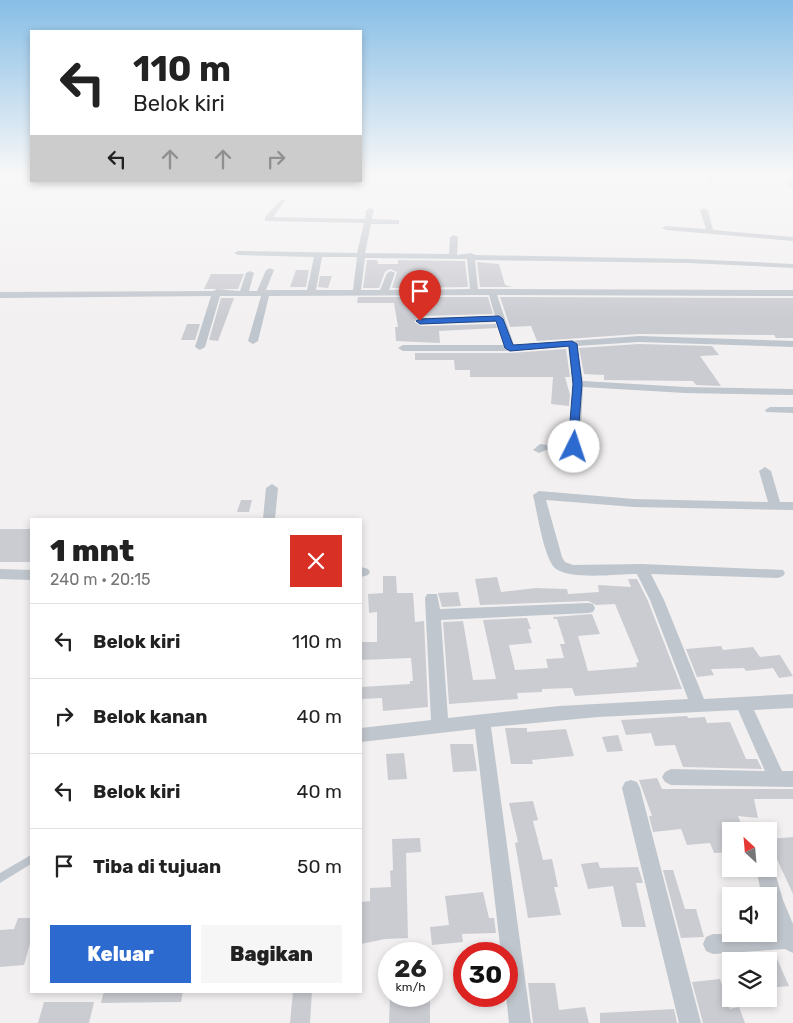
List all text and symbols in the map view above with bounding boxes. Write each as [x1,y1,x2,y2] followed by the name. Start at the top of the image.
[133,48,231,90] text: 110 m
[50,50,115,115] icon: left
[133,90,225,117] text: Belok kiri
[103,145,131,173] icon: left
[156,145,184,173] icon: ahead
[209,145,237,173] icon: ahead
[262,145,290,173] icon: right
[399,270,441,321] pin
[406,277,434,305] icon: arrive
[547,420,599,472] position arrow
[50,533,134,569] text: 1 mnt
[290,535,342,587] button: close
[50,570,151,589] text: 240 m · 20:15
[50,627,78,655] icon: left
[93,630,180,653] text: Belok kiri
[292,630,342,653] text: 110 m
[50,702,78,730] icon: right
[93,705,208,728] text: Belok kanan
[297,705,342,728] text: 40 m
[50,777,78,805] icon: left
[93,780,180,803] text: Belok kiri
[297,780,342,803] text: 40 m
[722,822,778,878] north arrow
[722,822,777,1007] map controls
[50,852,78,880] icon: arrive
[93,855,221,878] text: Tiba di tujuan
[297,855,342,878] text: 50 m
[722,887,777,942] button: sound
[50,925,191,983] button: Keluar
[201,925,342,983] button: Bagikan
[453,942,518,1007] speed limit sign: 30
[722,952,777,1007] button: layers
[394,954,427,983] text: 26
[396,980,425,994] text: km/h

